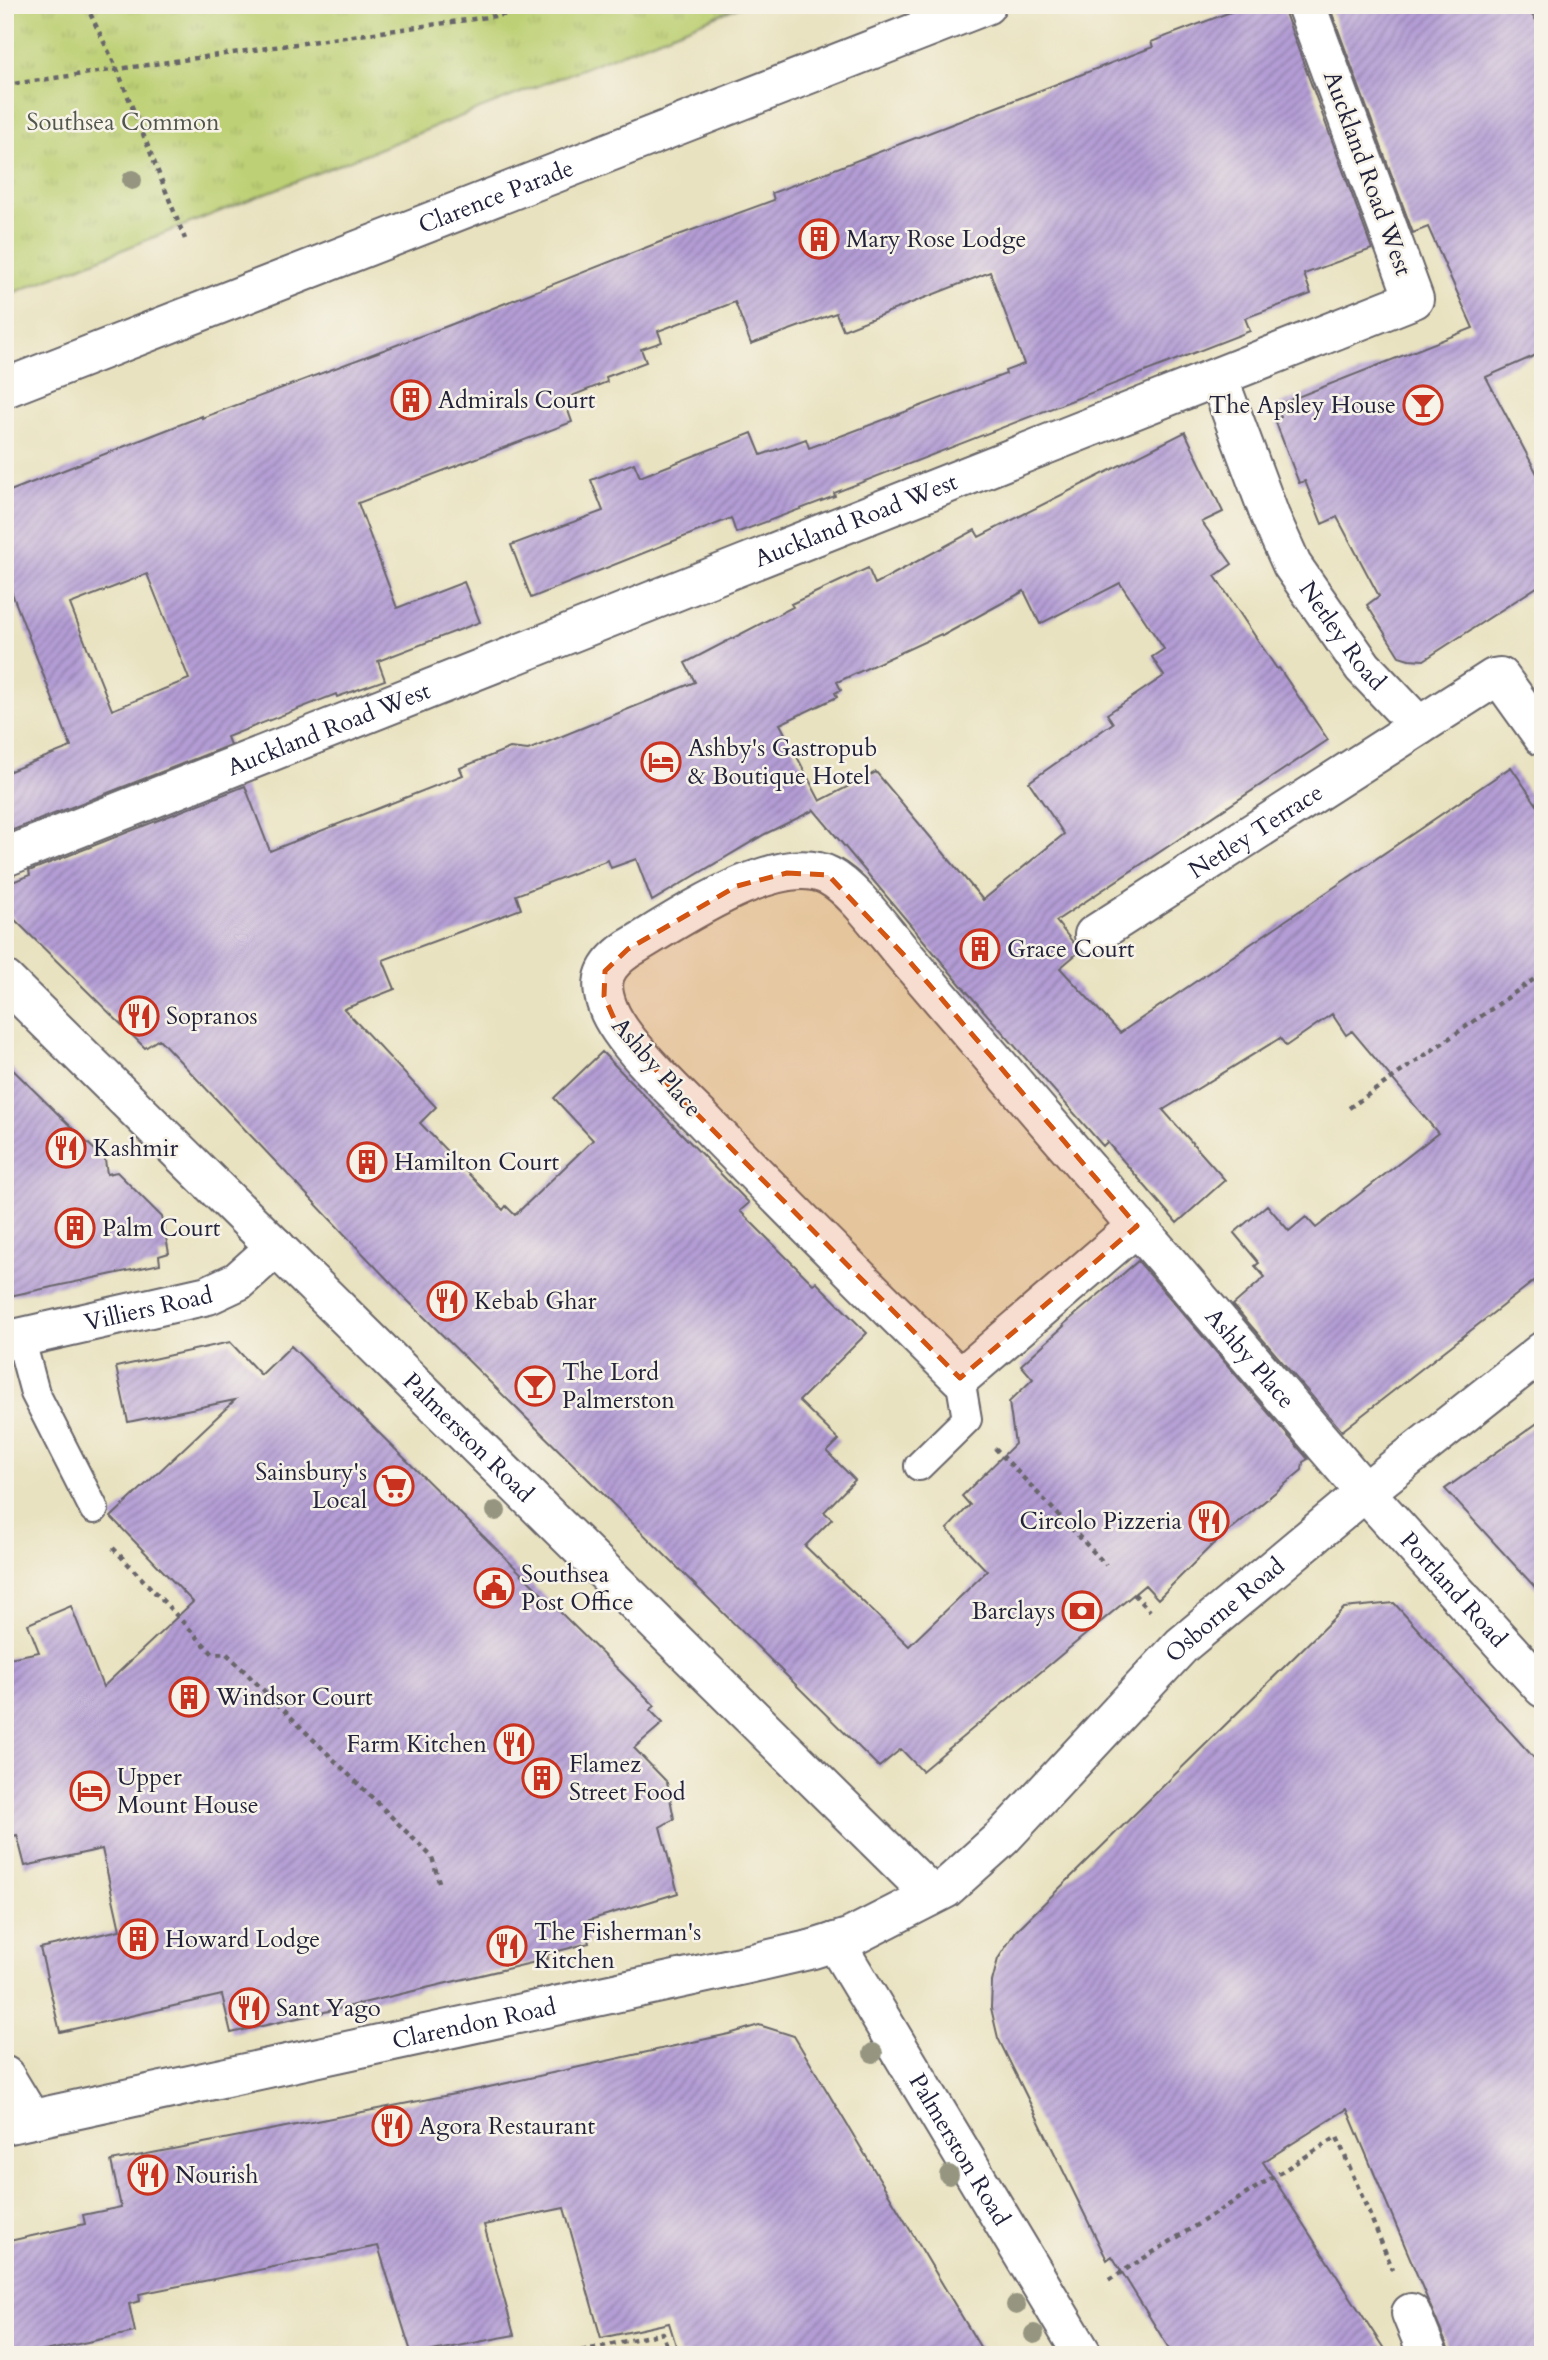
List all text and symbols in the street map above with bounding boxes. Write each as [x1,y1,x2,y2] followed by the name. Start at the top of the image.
[1315,66,1420,280] street label: Auckland Road West
[26,106,220,139] park label: Southsea Common
[414,152,578,242] street label: Clarence Parade
[798,218,840,260] building icon: Mary Rose Lodge
[846,223,1026,256] place label: Mary Rose Lodge
[390,379,432,421] building icon: Admirals Court
[438,384,596,417] place label: Admirals Court
[1402,384,1444,426] bar icon: The Apsley House
[1209,389,1396,422] place label: The Apsley House
[750,465,963,576] street label: Auckland Road West
[1291,575,1393,698] street label: Netley Road
[222,674,435,784] street label: Auckland Road West
[688,732,877,793] place label: Ashby's Gastropub & Boutique Hotel
[640,741,682,783] hotel icon: Ashby's Gastropub & Boutique Hotel
[1182,776,1329,887] street label: Netley Terrace
[959,928,1001,970] building icon: Grace Court
[1007,933,1135,966] place label: Grace Court
[118,995,160,1037] restaurant icon: Sopranos
[166,1000,258,1033] place label: Sopranos
[604,1010,709,1124] street label: Ashby Place
[45,1127,87,1169] restaurant icon: Kashmir
[93,1132,178,1165] place label: Kashmir
[346,1141,388,1183] building icon: Hamilton Court
[394,1146,559,1179] place label: Hamilton Court
[54,1207,96,1249] building icon: Palm Court
[102,1212,221,1245] place label: Palm Court
[81,1278,216,1339] street label: Villiers Road
[426,1280,468,1322] restaurant icon: Kebab Ghar
[474,1285,597,1318] place label: Kebab Ghar
[1197,1301,1302,1416] street label: Ashby Place
[562,1356,675,1417] place label: The Lord Palmerston
[395,1365,541,1510] street label: Palmerston Road
[514,1365,556,1407] bar icon: The Lord Palmerston
[255,1456,367,1517] place label: Sainsbury's Local
[373,1465,415,1507] supermarket icon: Sainsbury's Local
[1188,1500,1230,1542] restaurant icon: Circolo Pizzeria
[1020,1505,1183,1538] place label: Circolo Pizzeria
[1392,1525,1514,1655] street label: Portland Road
[1158,1550,1292,1670] street label: Osborne Road
[521,1558,634,1619] place label: Southsea Post Office
[473,1567,515,1609] public building icon: Southsea Post Office
[1061,1590,1103,1632] bank icon: Barclays
[971,1595,1055,1628] place label: Barclays
[168,1676,210,1718] building icon: Windsor Court
[215,1681,373,1714] place label: Windsor Court
[493,1723,535,1765] restaurant icon: Farm Kitchen
[347,1728,487,1761] place label: Farm Kitchen
[569,1748,686,1809] place label: Flamez Street Food
[521,1757,563,1799] building icon: Flamez Street Food
[117,1761,259,1822] place label: Upper Mount House
[69,1770,111,1812] hotel icon: Upper Mount House
[534,1916,701,1977] place label: The Fisherman's Kitchen
[117,1918,159,1960] building icon: Howard Lodge
[165,1923,320,1956] place label: Howard Lodge
[486,1925,528,1967] restaurant icon: The Fisherman's Kitchen
[228,1987,270,2029] restaurant icon: Sant Yago
[389,1990,559,2058] street label: Clarendon Road
[276,1992,381,2025] place label: Sant Yago
[901,2067,1018,2232] street label: Palmerston Road
[371,2105,413,2147] restaurant icon: Agora Restaurant
[419,2110,596,2143] place label: Agora Restaurant
[127,2154,169,2196] restaurant icon: Nourish
[175,2159,258,2192] place label: Nourish

